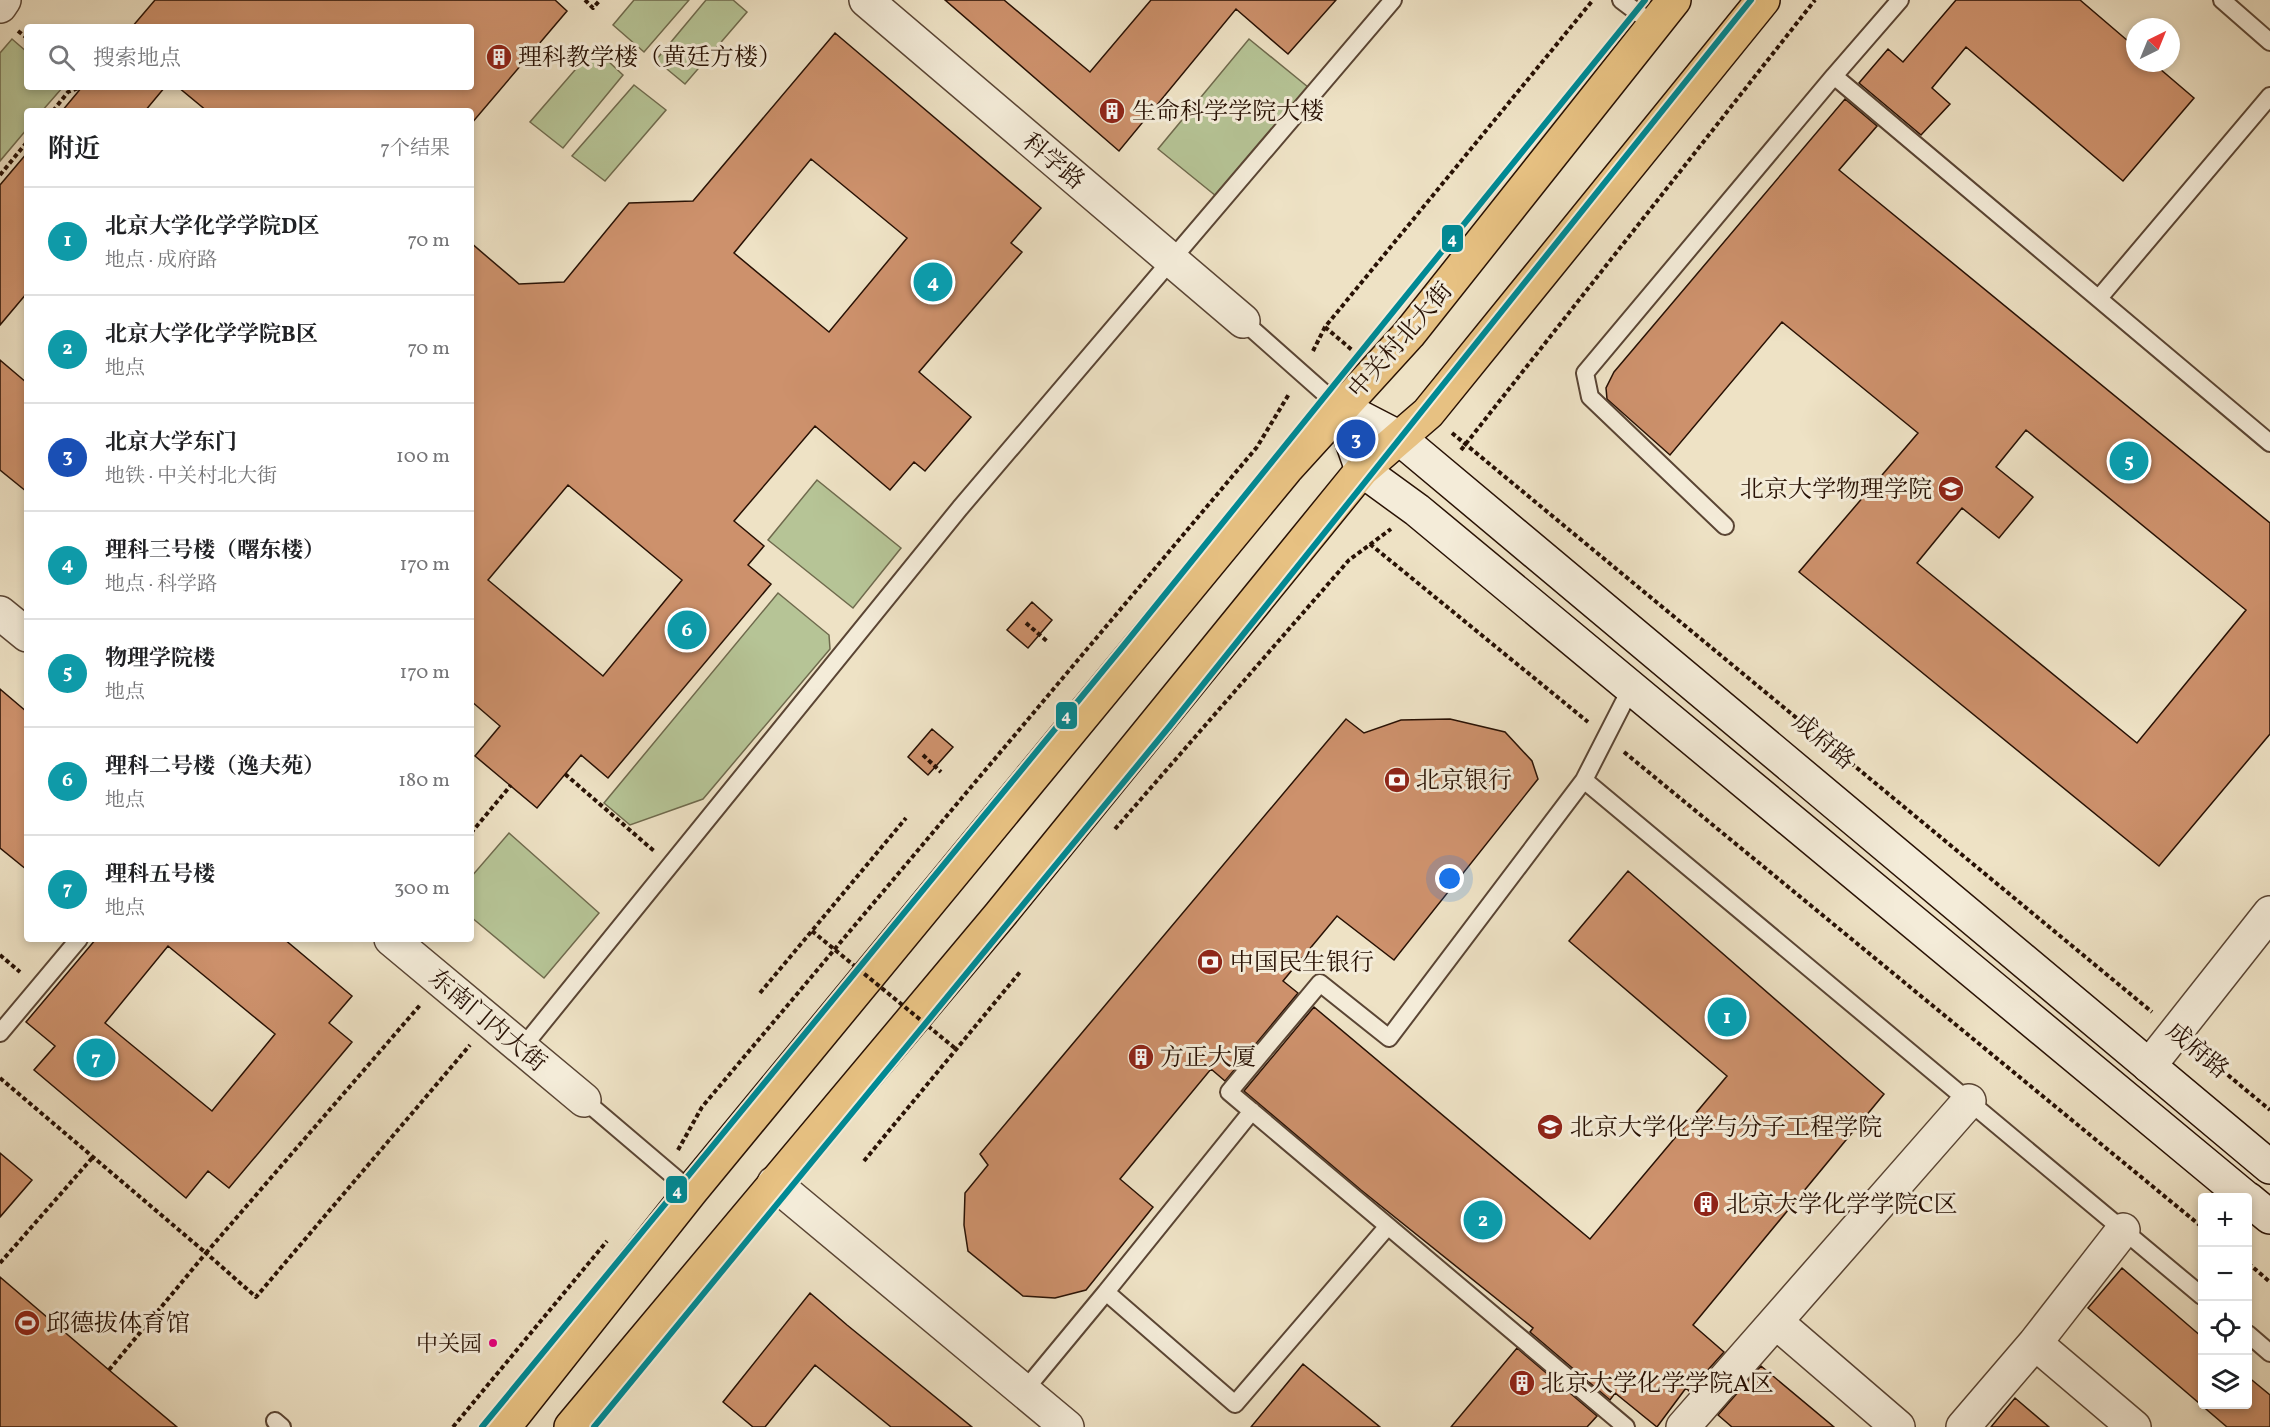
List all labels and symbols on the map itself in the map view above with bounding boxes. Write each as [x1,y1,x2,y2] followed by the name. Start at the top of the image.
[2126,18,2180,72] north arrow
[484,42,514,72] building icon: 理科教学楼（黄廷方楼）
[518,42,782,76] place label: 理科教学楼（黄廷方楼）
[1097,96,1127,126] building icon: 生命科学学院大楼
[1132,96,1324,130] place label: 生命科学学院大楼
[1014,126,1091,199] street label: 科学路
[1441,224,1464,253] line badge: 4
[1447,229,1457,251] text: 4
[914,260,952,304] pin: 4
[1341,276,1462,407] street label: 中关村北大街
[1336,416,1376,462] pin: 3
[2110,438,2148,484] pin: 5
[1740,474,1932,508] place label: 北京大学物理学院
[1936,474,1966,504] school or university icon: 北京大学物理学院
[668,608,706,652] pin: 6
[1055,701,1078,730] line badge: 4
[1061,706,1071,728] text: 4
[1784,706,1861,779] street label: 成府路
[1382,765,1412,795] bank icon: 北京银行
[1416,765,1512,799] place label: 北京银行
[1435,864,1464,893] your location
[1195,947,1225,977] bank icon: 中国民生银行
[1230,947,1374,981] place label: 中国民生银行
[421,962,553,1081] street label: 东南门内大街
[1708,994,1746,1040] pin: 1
[2158,1015,2235,1088] street label: 成府路
[76,1036,116,1080] pin: 7
[1126,1042,1156,1072] building icon: 方正大厦
[1160,1042,1256,1076] place label: 方正大厦
[1535,1112,1565,1142] school or university icon: 北京大学化学与分子工程学院
[1570,1112,1882,1146] place label: 北京大学化学与分子工程学院
[665,1175,688,1204] line badge: 4
[672,1181,682,1203] text: 4
[1691,1189,1721,1219] building icon: 北京大学化学学院C区
[1726,1189,1958,1223] place label: 北京大学化学学院C区
[1464,1198,1502,1242] pin: 2
[12,1308,42,1338] sports icon: 邱德拔体育馆
[46,1308,190,1342] place label: 邱德拔体育馆
[416,1330,482,1361] place label: 中关园
[487,1337,499,1349] marker: 中关园
[1507,1368,1537,1398] building icon: 北京大学化学学院A区
[1541,1368,1774,1402] place label: 北京大学化学学院A区

